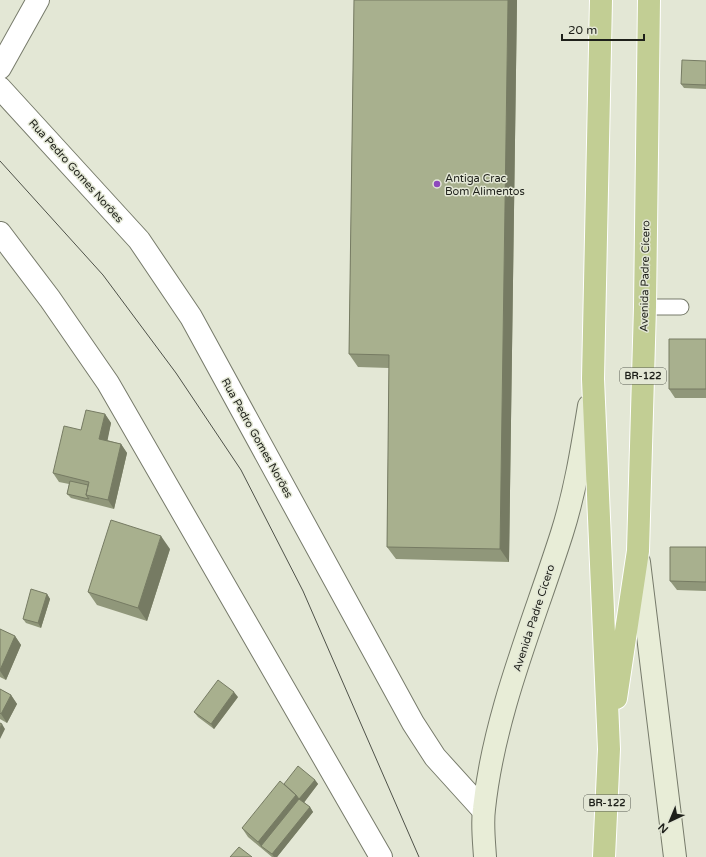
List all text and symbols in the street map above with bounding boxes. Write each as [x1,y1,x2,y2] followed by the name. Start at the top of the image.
[562,16,644,42] scale bar
[568,23,597,37] text: 20 m
[26,117,126,225] street label: Rua Pedro Gomes Norões
[445,172,525,198] place label: Antiga Crac Bom Alimentos
[432,179,442,189] marker: Antiga Crac Bom Alimentos
[638,220,652,332] street label: Avenida Padre Cícero
[620,368,666,384] road number: BR-122
[219,376,295,500] street label: Rua Pedro Gomes Norões
[511,563,558,673] street label: Avenida Padre Cícero
[584,795,630,811] road number: BR-122
[650,801,690,841] north arrow
[656,820,671,836] text: N

